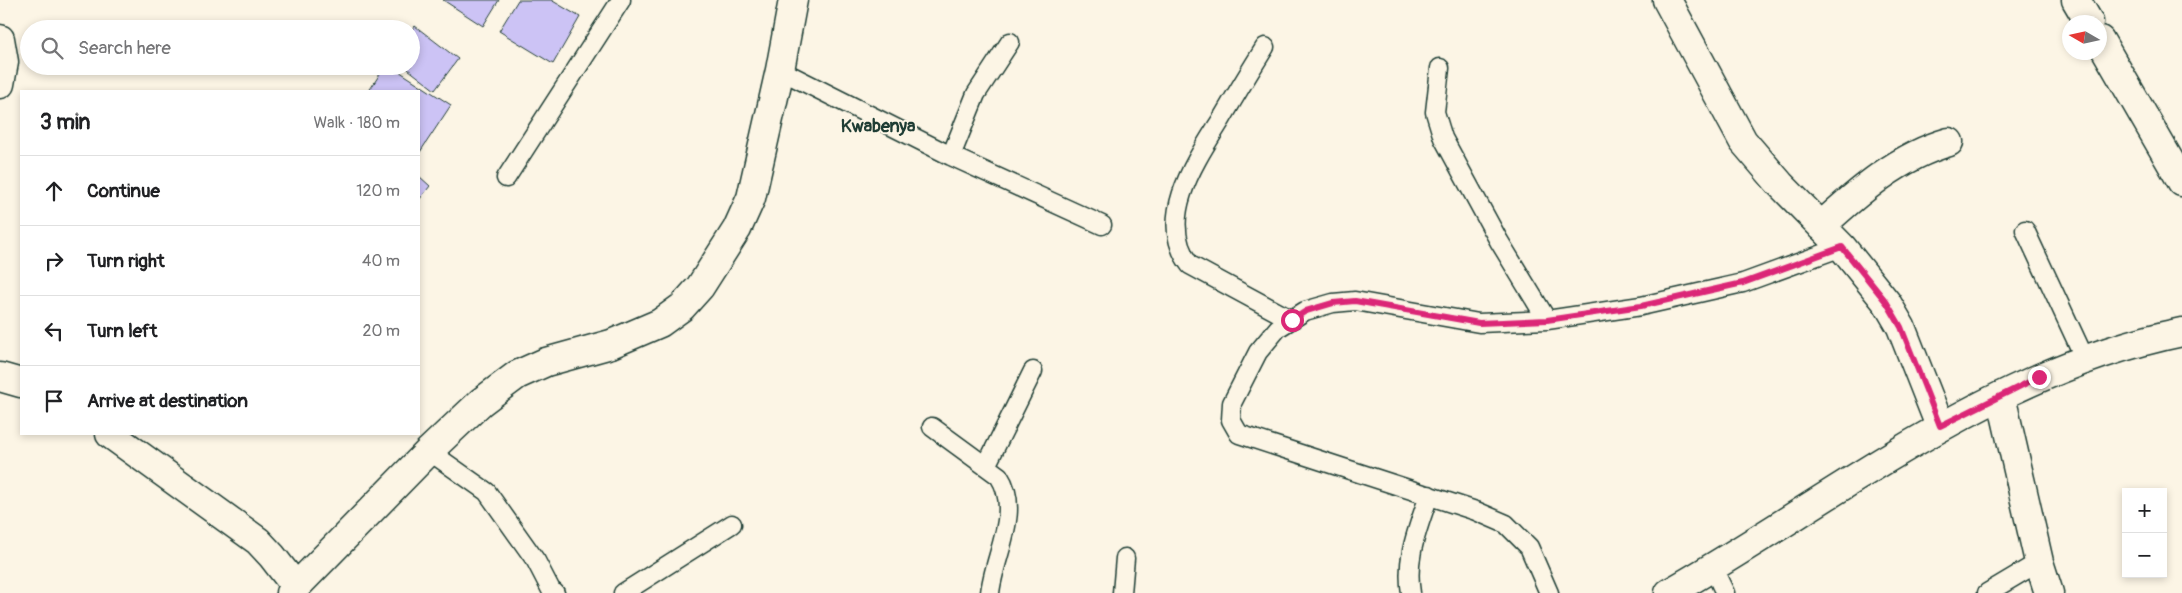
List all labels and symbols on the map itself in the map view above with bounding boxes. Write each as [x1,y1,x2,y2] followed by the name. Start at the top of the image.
[2062,15,2107,60] north arrow
[841,115,916,138] district label: Kwabenya
[1281,309,1304,332] route start
[2028,366,2051,389] route end

